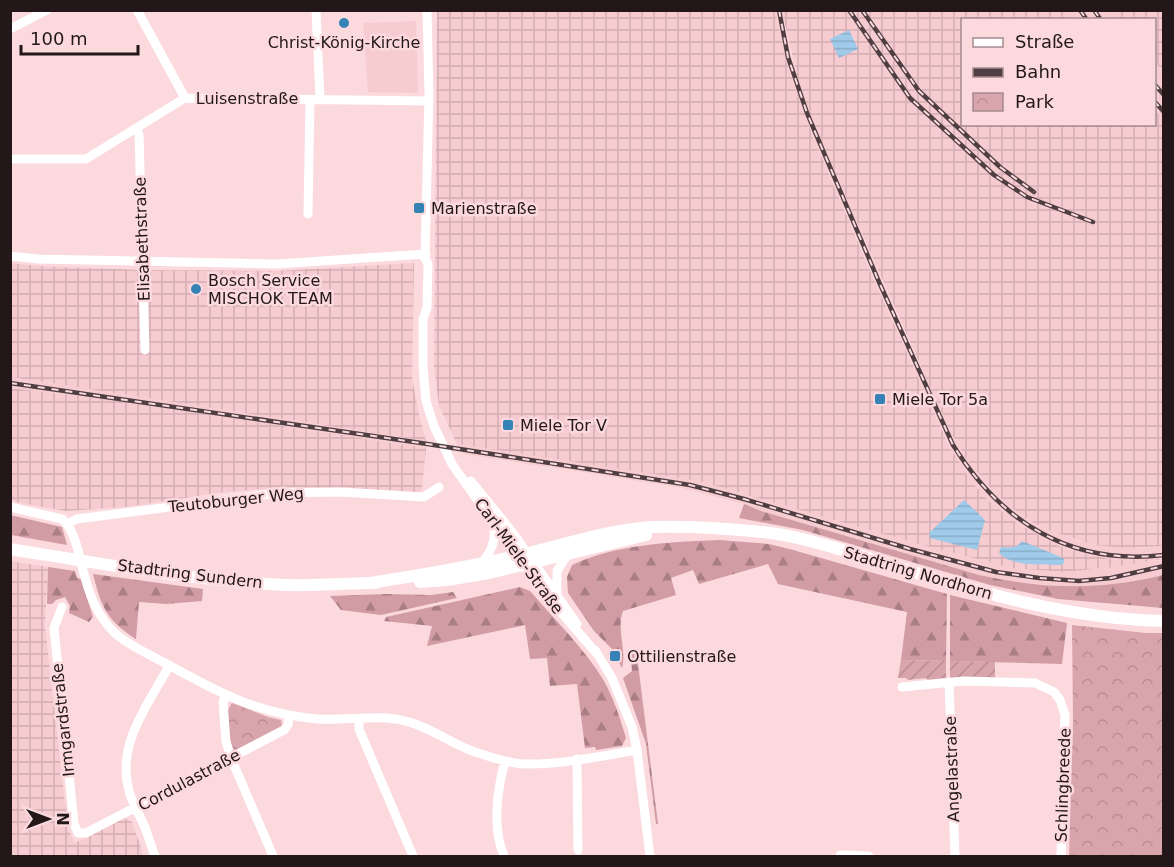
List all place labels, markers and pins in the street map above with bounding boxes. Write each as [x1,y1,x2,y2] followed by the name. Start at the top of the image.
[337,16,351,30] marker: Christ-König-Kirche
[268,33,420,52] place label: Christ-König-Kirche
[431,199,537,218] place label: Marienstraße
[412,201,426,215] marker: Marienstraße
[208,271,333,308] place label: Bosch Service MISCHOK TEAM
[189,282,203,296] marker: Bosch Service MISCHOK TEAM
[892,390,988,409] place label: Miele Tor 5a
[873,392,887,406] marker: Miele Tor 5a
[520,416,607,435] place label: Miele Tor V
[501,418,515,432] marker: Miele Tor V
[627,647,736,666] place label: Ottilienstraße
[608,649,622,663] marker: Ottilienstraße

